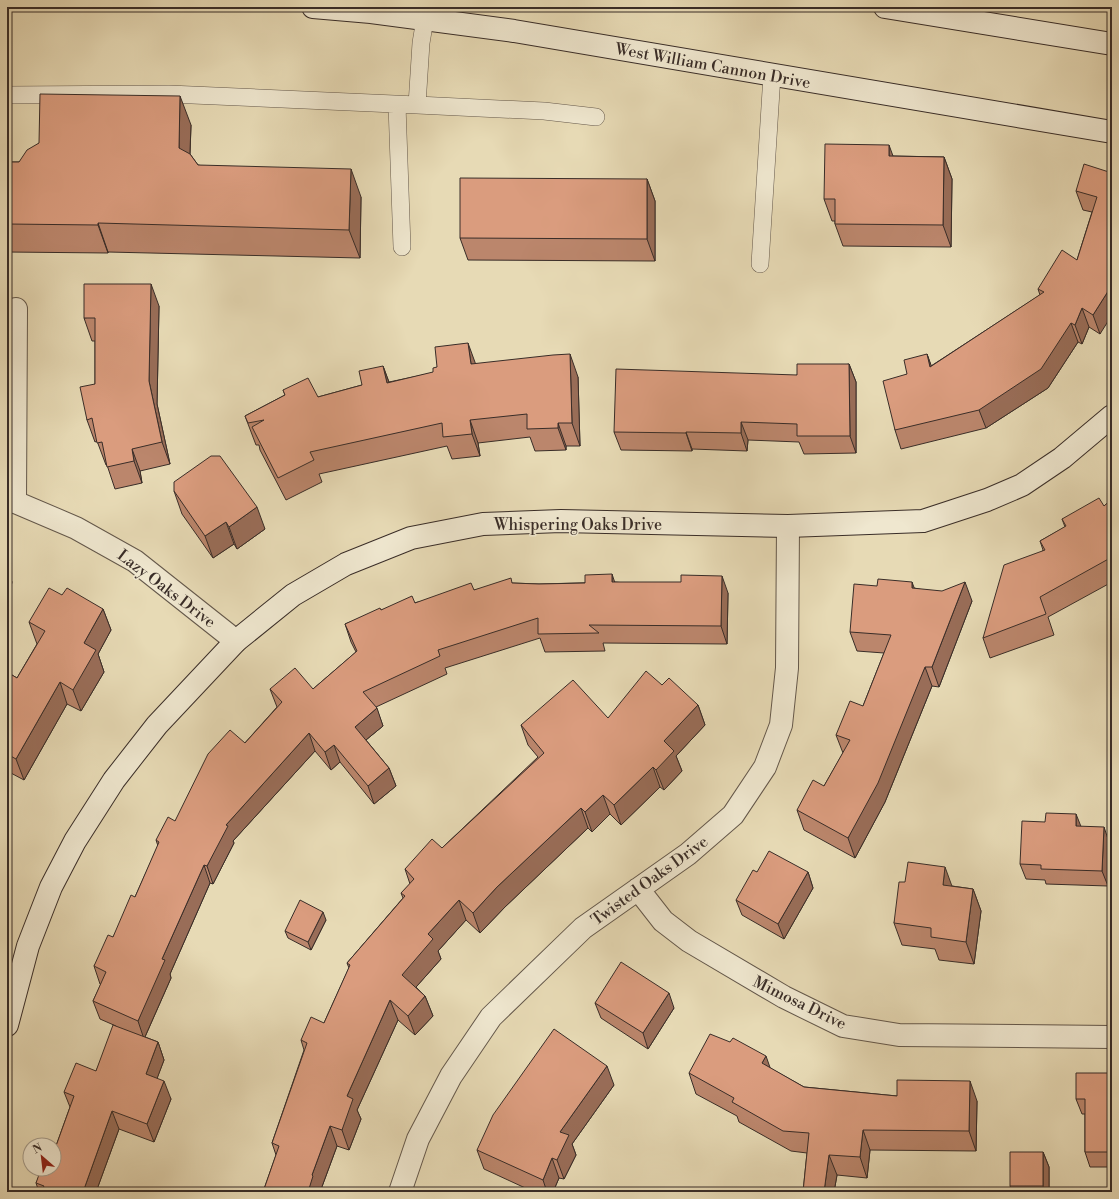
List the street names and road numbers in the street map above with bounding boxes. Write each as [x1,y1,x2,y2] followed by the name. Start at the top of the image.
[613,39,812,93] street label: West William Cannon Drive
[493,515,662,535] street label: Whispering Oaks Drive
[113,545,220,632] street label: Lazy Oaks Drive
[587,832,712,930] street label: Twisted Oaks Drive
[750,972,850,1034] street label: Mimosa Drive

